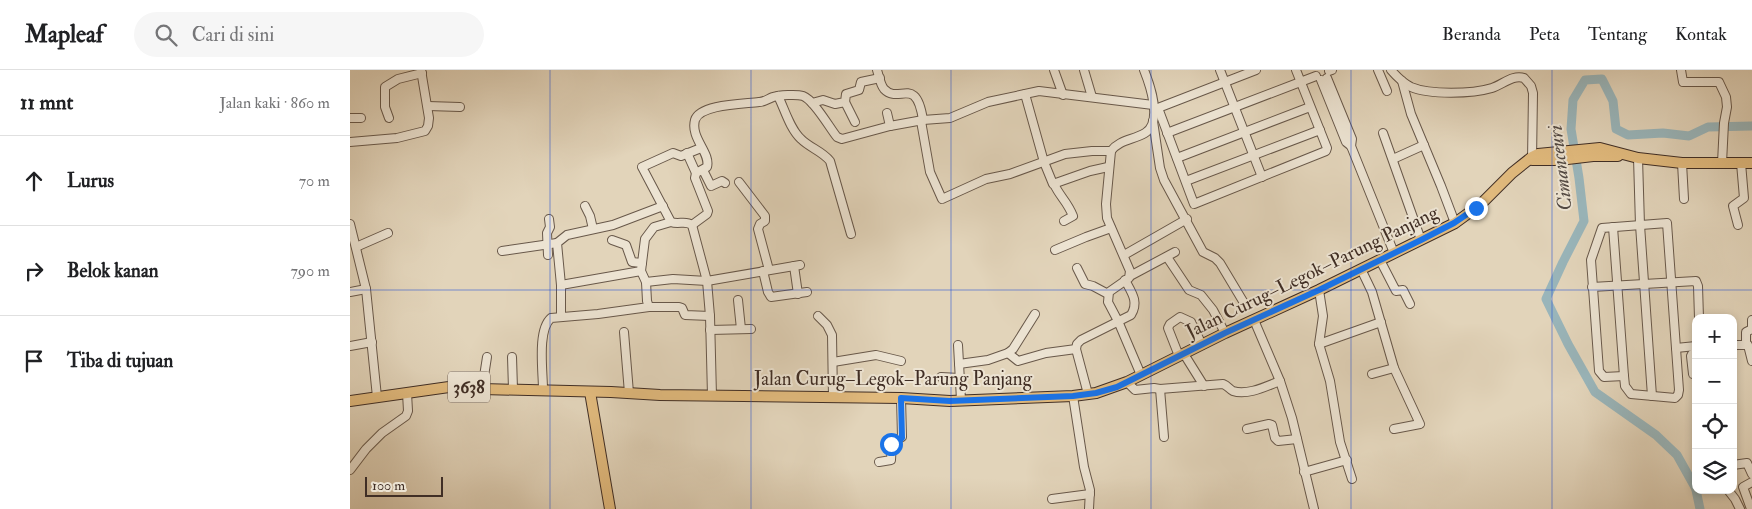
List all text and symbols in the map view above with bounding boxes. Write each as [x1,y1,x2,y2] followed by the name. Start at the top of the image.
[134,12,484,57] search box
[25,19,104,50] text: Mapleaf
[152,21,180,49] icon: search
[192,23,274,47] text: Cari di sini
[1442,23,1501,46] text: Beranda
[1529,23,1560,46] text: Peta
[1588,23,1647,46] text: Tentang
[1675,23,1727,46] text: Kontak
[20,89,73,116] text: 11 mnt
[220,93,330,113] text: Jalan kaki · 860 m
[1542,123,1578,212] water label: Cimanceuri
[20,167,48,195] icon: ahead
[67,169,114,193] text: Lurus
[299,171,330,191] text: 70 m
[1465,197,1488,220] route end
[1181,200,1443,344] street label: Jalan Curug–Legok–Parung Panjang
[20,257,48,285] icon: right
[67,259,158,283] text: Belok kanan
[290,261,330,281] text: 790 m
[1692,314,1737,494] map controls
[1692,314,1737,359] button: +
[20,347,48,375] icon: arrive
[67,349,173,373] text: Tiba di tujuan
[1692,359,1737,404] button: −
[753,367,1033,391] street label: Jalan Curug–Legok–Parung Panjang
[448,372,490,402] road number: 3638
[1692,404,1737,449] button: locate
[880,433,903,456] route start
[1692,449,1737,494] button: layers
[365,474,442,497] scale bar
[372,477,405,494] text: 100 m

